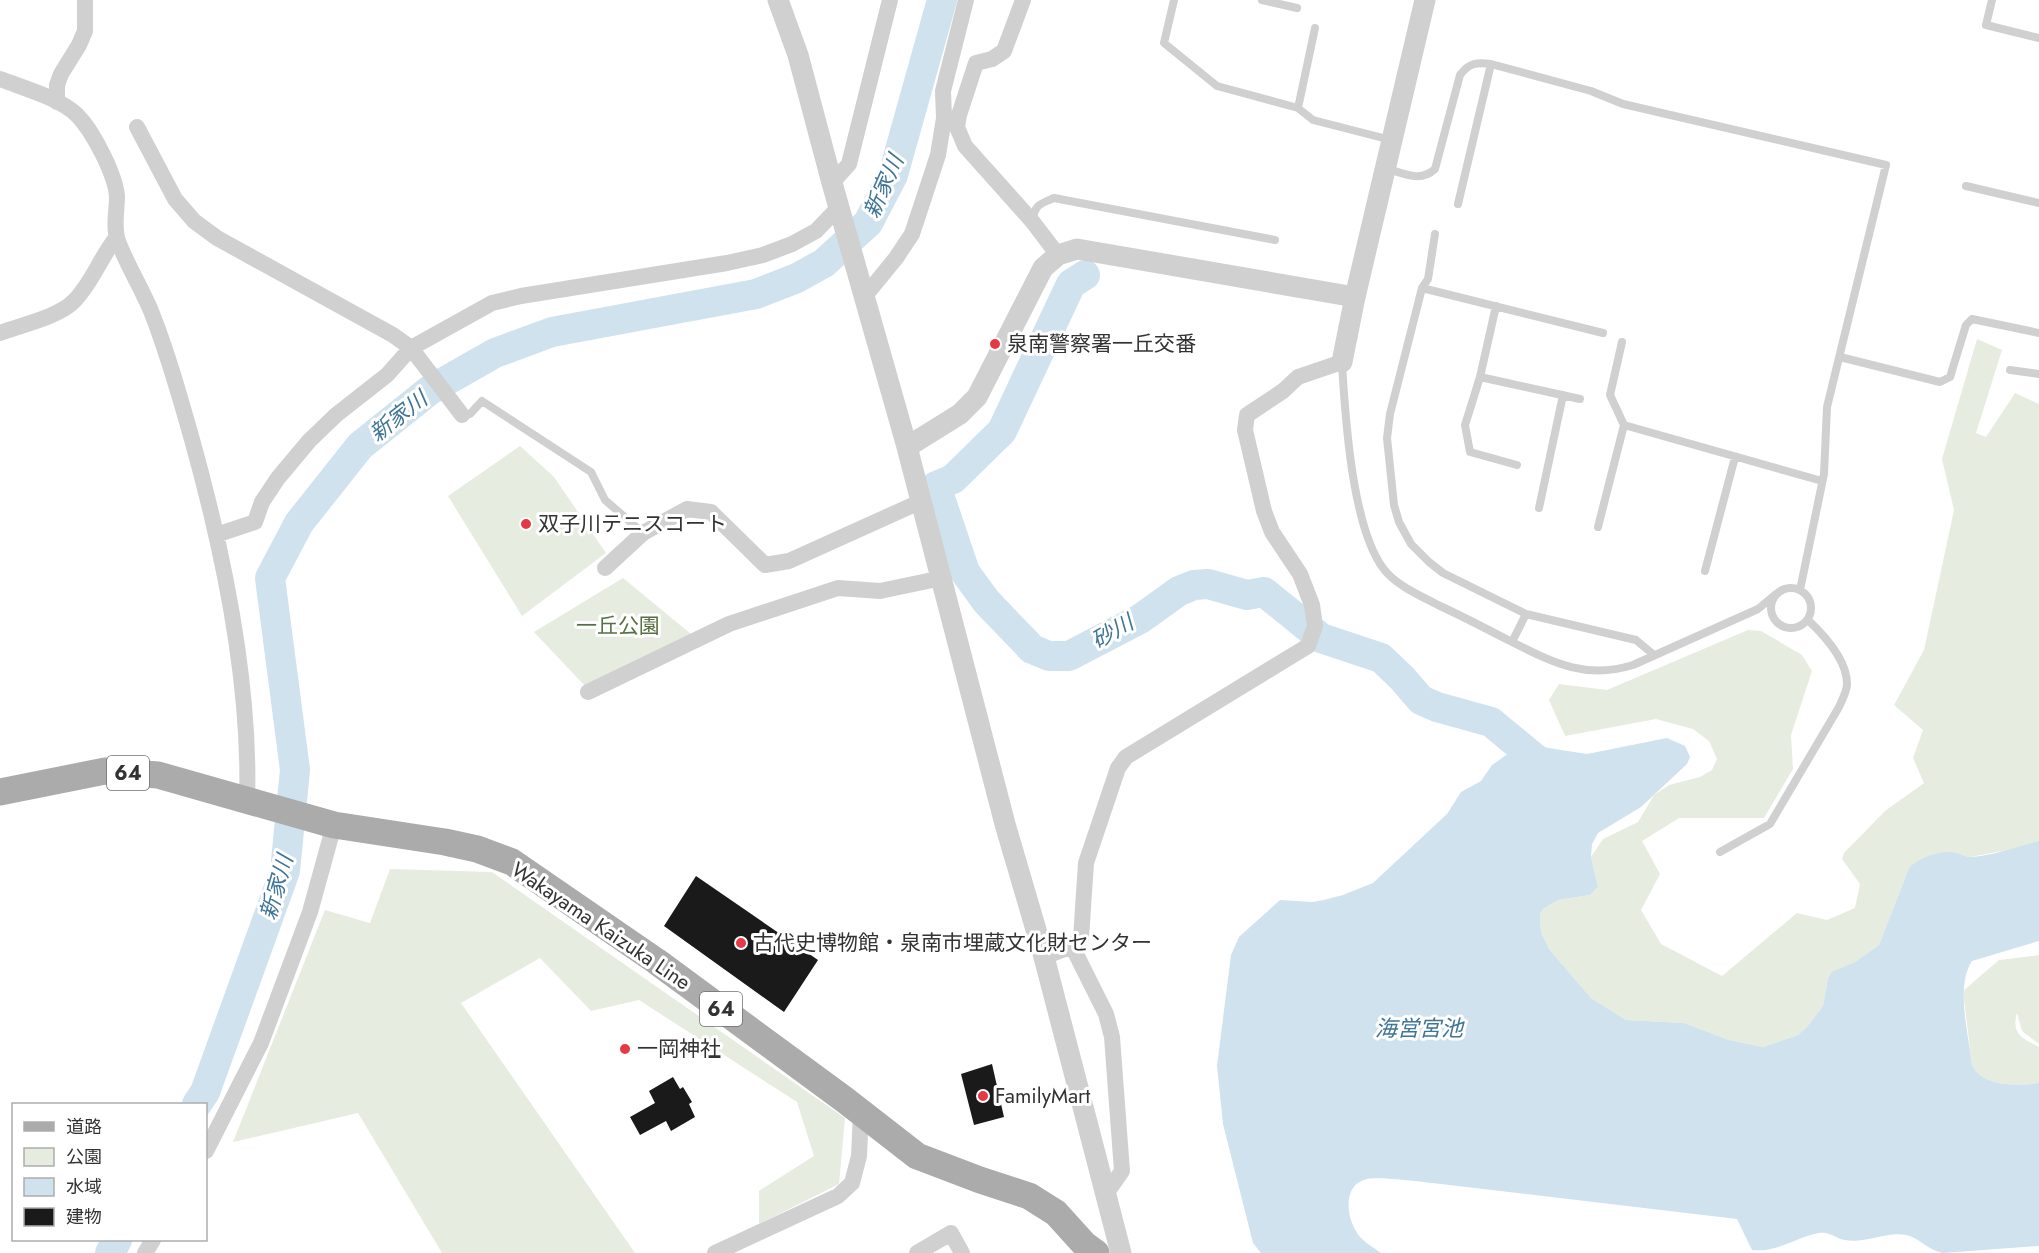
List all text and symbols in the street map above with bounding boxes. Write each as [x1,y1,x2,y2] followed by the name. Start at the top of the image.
[855,148,912,223] water label: 新家川
[1007,329,1196,359] place label: 泉南警察署一丘交番
[988,337,1002,351] marker: 泉南警察署一丘交番
[362,382,435,449] water label: 新家川
[538,509,727,539] place label: 双子川テニスコート
[519,517,533,531] marker: 双子川テニスコート
[1085,605,1141,656] water label: 砂川
[576,611,660,641] park label: 一丘公園
[107,756,149,790] road number: 64
[252,849,301,923] water label: 新家川
[505,855,697,997] street label: Wakayama Kaizuka Line
[753,928,1152,958] place label: 古代史博物館・泉南市埋蔵文化財センター
[734,936,748,950] marker: 古代史博物館・泉南市埋蔵文化財センター
[700,992,742,1026] road number: 64
[1375,1012,1465,1044] water label: 海営宮池
[637,1034,721,1064] place label: 一岡神社
[618,1042,632,1056] marker: 一岡神社
[995,1081,1090,1111] place label: FamilyMart
[976,1089,990,1103] marker: FamilyMart
[12,1103,207,1241] legend
[66,1114,102,1140] text: 道路
[66,1144,102,1170] text: 公園
[66,1174,102,1200] text: 水域
[66,1204,102,1230] text: 建物

